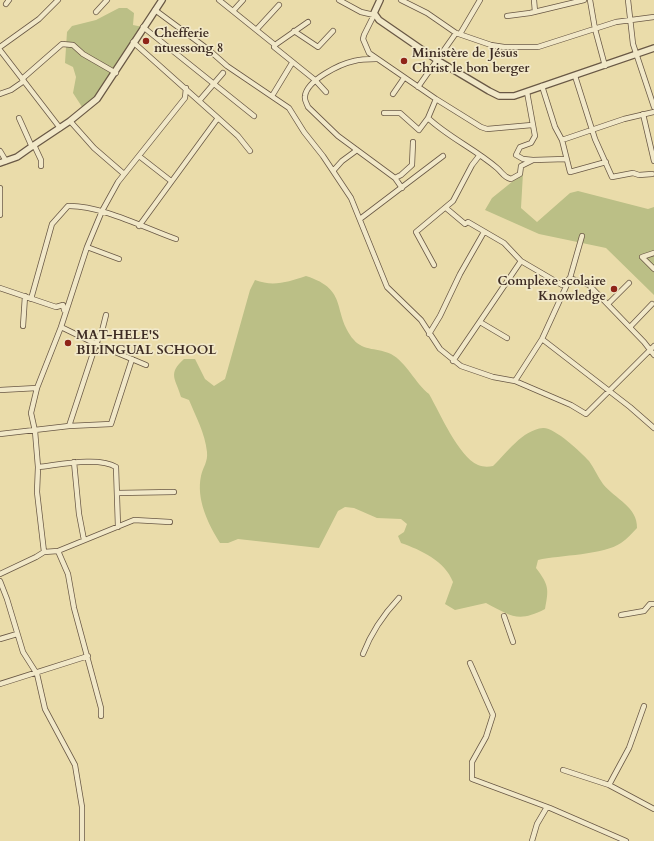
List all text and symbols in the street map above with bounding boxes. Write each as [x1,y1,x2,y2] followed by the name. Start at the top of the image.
[154,26,223,57] place label: Chefferie ntuessong 8
[141,36,151,46] marker: Chefferie ntuessong 8
[412,46,529,77] place label: Ministère de Jésus Christ le bon berger
[399,56,409,66] marker: Ministère de Jésus Christ le bon berger
[497,274,606,305] place label: Complexe scolaire Knowledge
[609,284,619,294] marker: Complexe scolaire Knowledge
[76,328,217,359] place label: MAT-HELE'S BILINGUAL SCHOOL
[63,338,73,348] marker: MAT-HELE'S BILINGUAL SCHOOL

